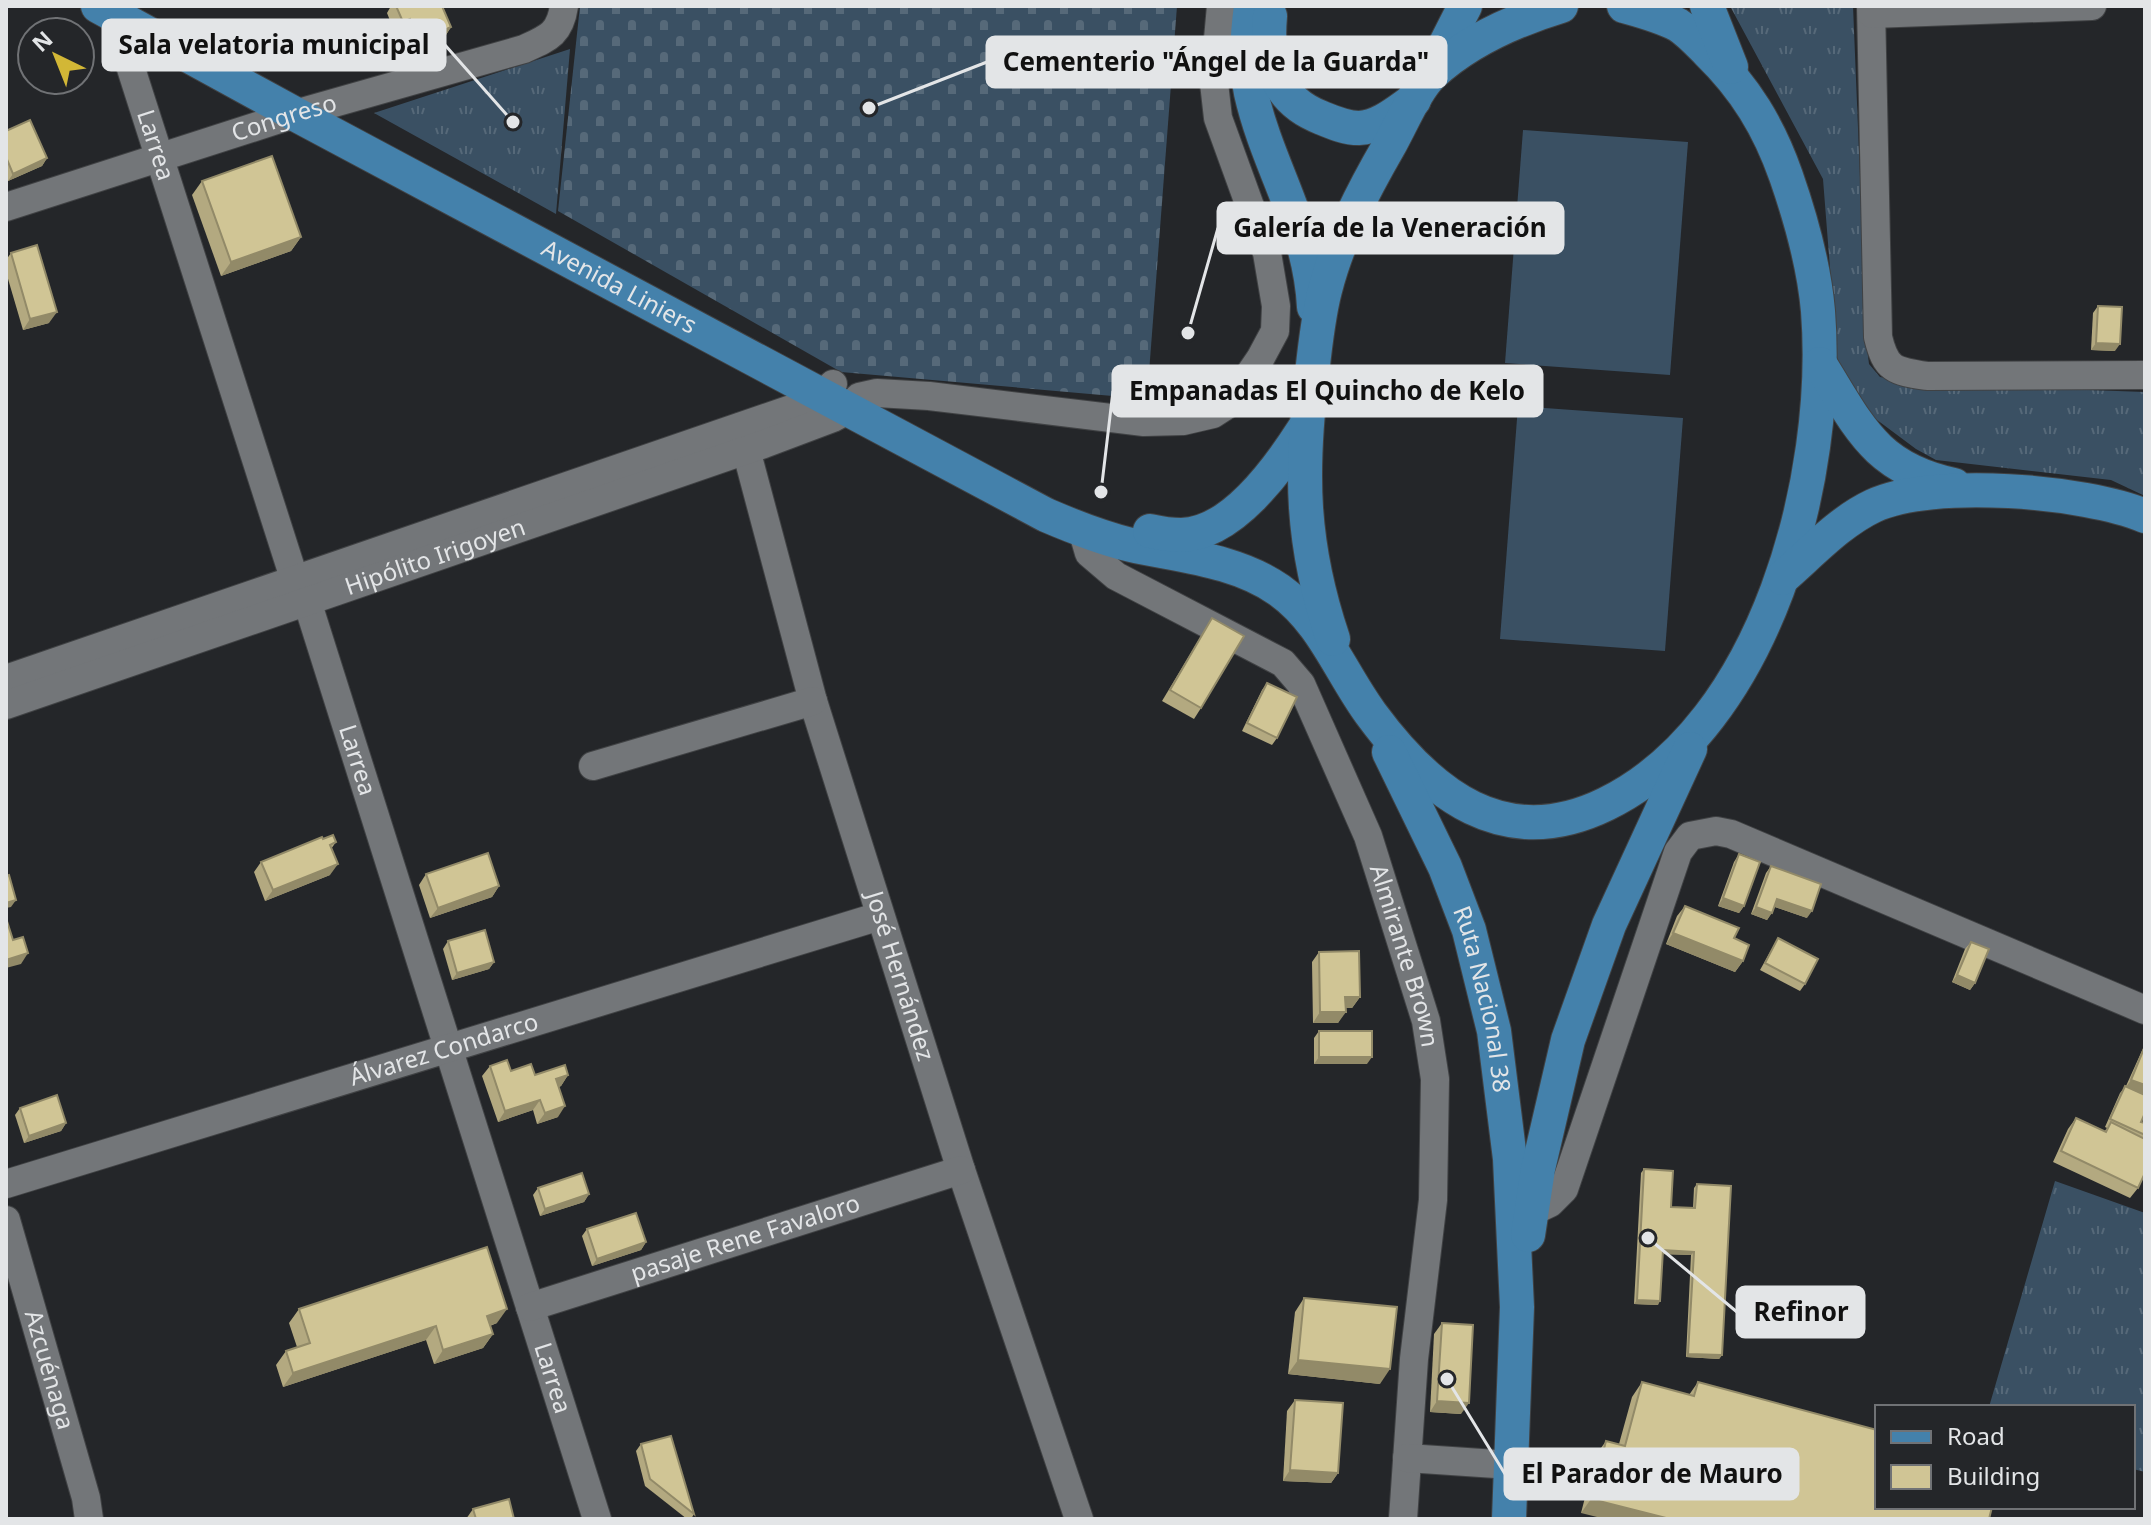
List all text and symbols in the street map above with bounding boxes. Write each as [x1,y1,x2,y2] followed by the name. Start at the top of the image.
[16,16,96,96] north arrow
[103,20,445,70] callout: Sala velatoria municipal
[25,24,58,58] text: N
[119,26,429,62] text: Sala velatoria municipal
[987,37,1446,87] callout: Cementerio "Ángel de la Guarda"
[1003,43,1429,79] text: Cementerio "Ángel de la Guarda"
[227,85,340,148] street label: Congreso
[130,105,184,184] street label: Larrea
[1218,203,1563,253] callout: Galería de la Veneración
[1233,209,1547,245] text: Galería de la Veneración
[536,231,703,341] street label: Avenida Liniers
[1113,366,1542,416] callout: Empanadas El Quincho de Kelo
[1129,372,1525,408] text: Empanadas El Quincho de Kelo
[340,509,529,602] street label: Hipólito Irigoyen
[332,720,385,799] street label: Larrea
[1363,860,1448,1049] street label: Almirante Brown
[858,885,943,1065] street label: José Hernández
[1446,901,1520,1094] street label: Ruta Nacional 38
[345,1004,542,1093] street label: Álvarez Condarco
[626,1185,864,1289] street label: pasaje Rene Favaloro
[1737,1287,1864,1337] callout: Refinor
[1753,1293,1849,1329] text: Refinor
[18,1306,83,1433] street label: Azcuénaga
[527,1338,581,1417] street label: Larrea
[1875,1405,2135,1509] legend
[1947,1419,2005,1452] text: Road
[1505,1449,1798,1499] callout: El Parador de Mauro
[1521,1455,1783,1491] text: El Parador de Mauro
[1947,1459,2040,1492] text: Building

